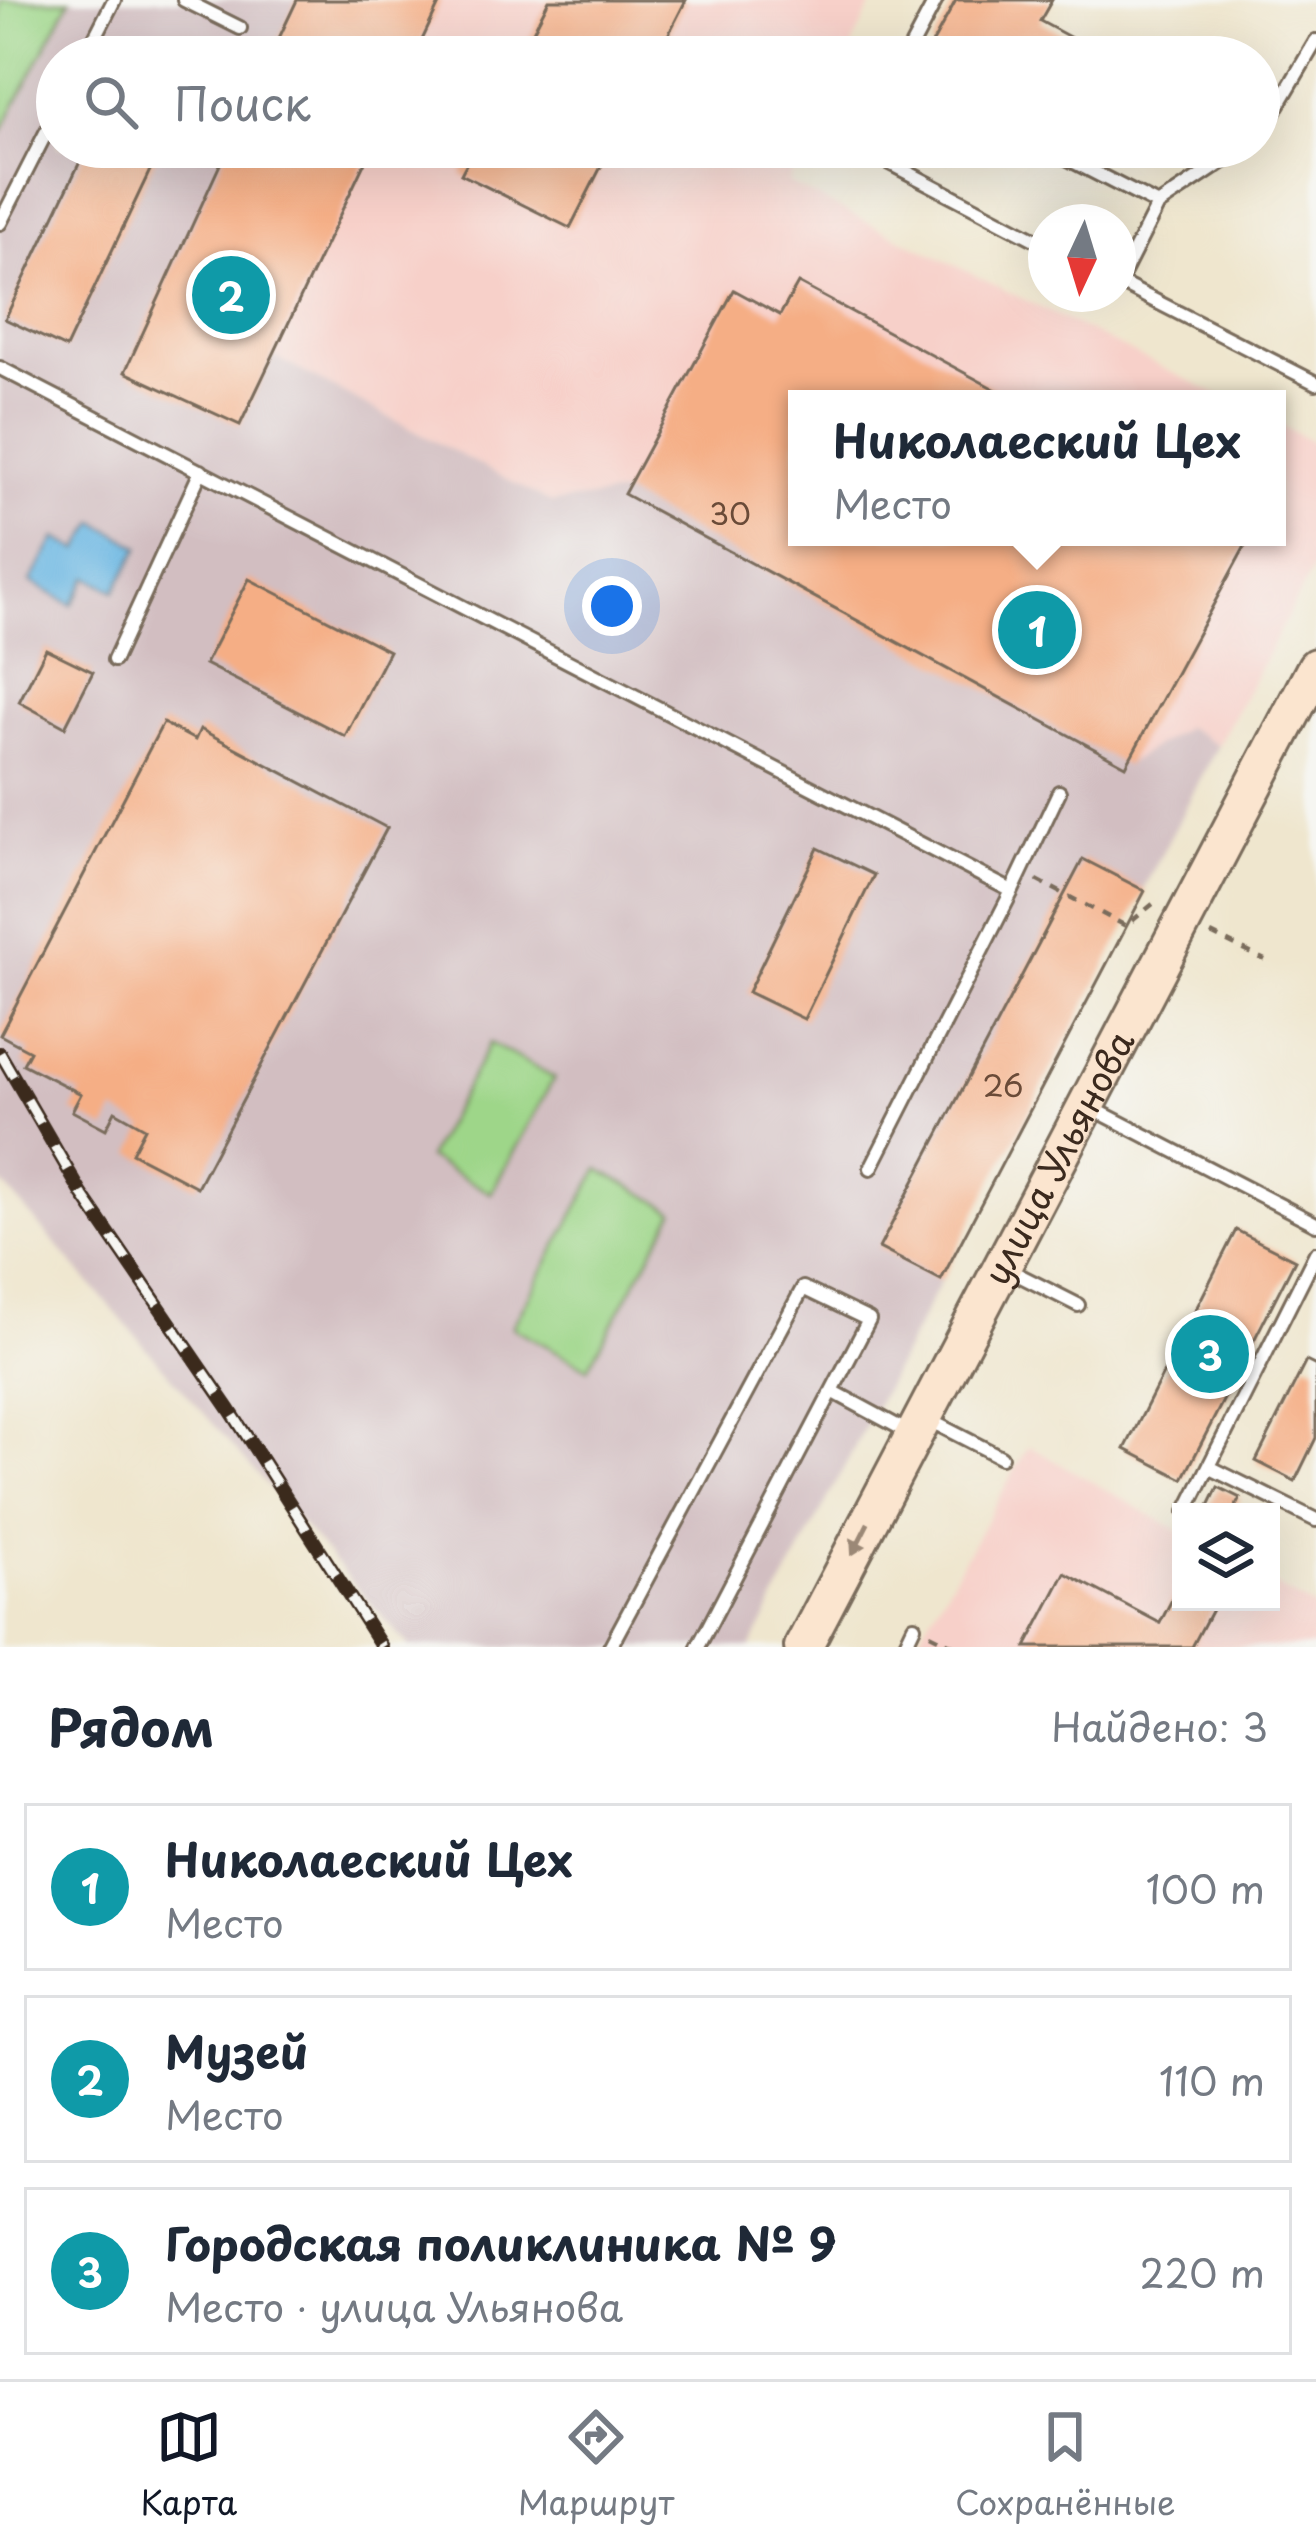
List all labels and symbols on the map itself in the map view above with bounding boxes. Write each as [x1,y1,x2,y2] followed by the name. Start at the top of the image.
[1028,204,1136,312] north arrow
[192,250,270,340] pin: 2
[709,490,751,535] house number: 30
[582,576,642,636] your location
[998,585,1076,675] pin: 1
[968,1020,1146,1294] street label: улица Ульянова
[982,1062,1024,1107] house number: 26
[1171,1309,1249,1399] pin: 3
[850,1522,870,1556] one-way arrow

